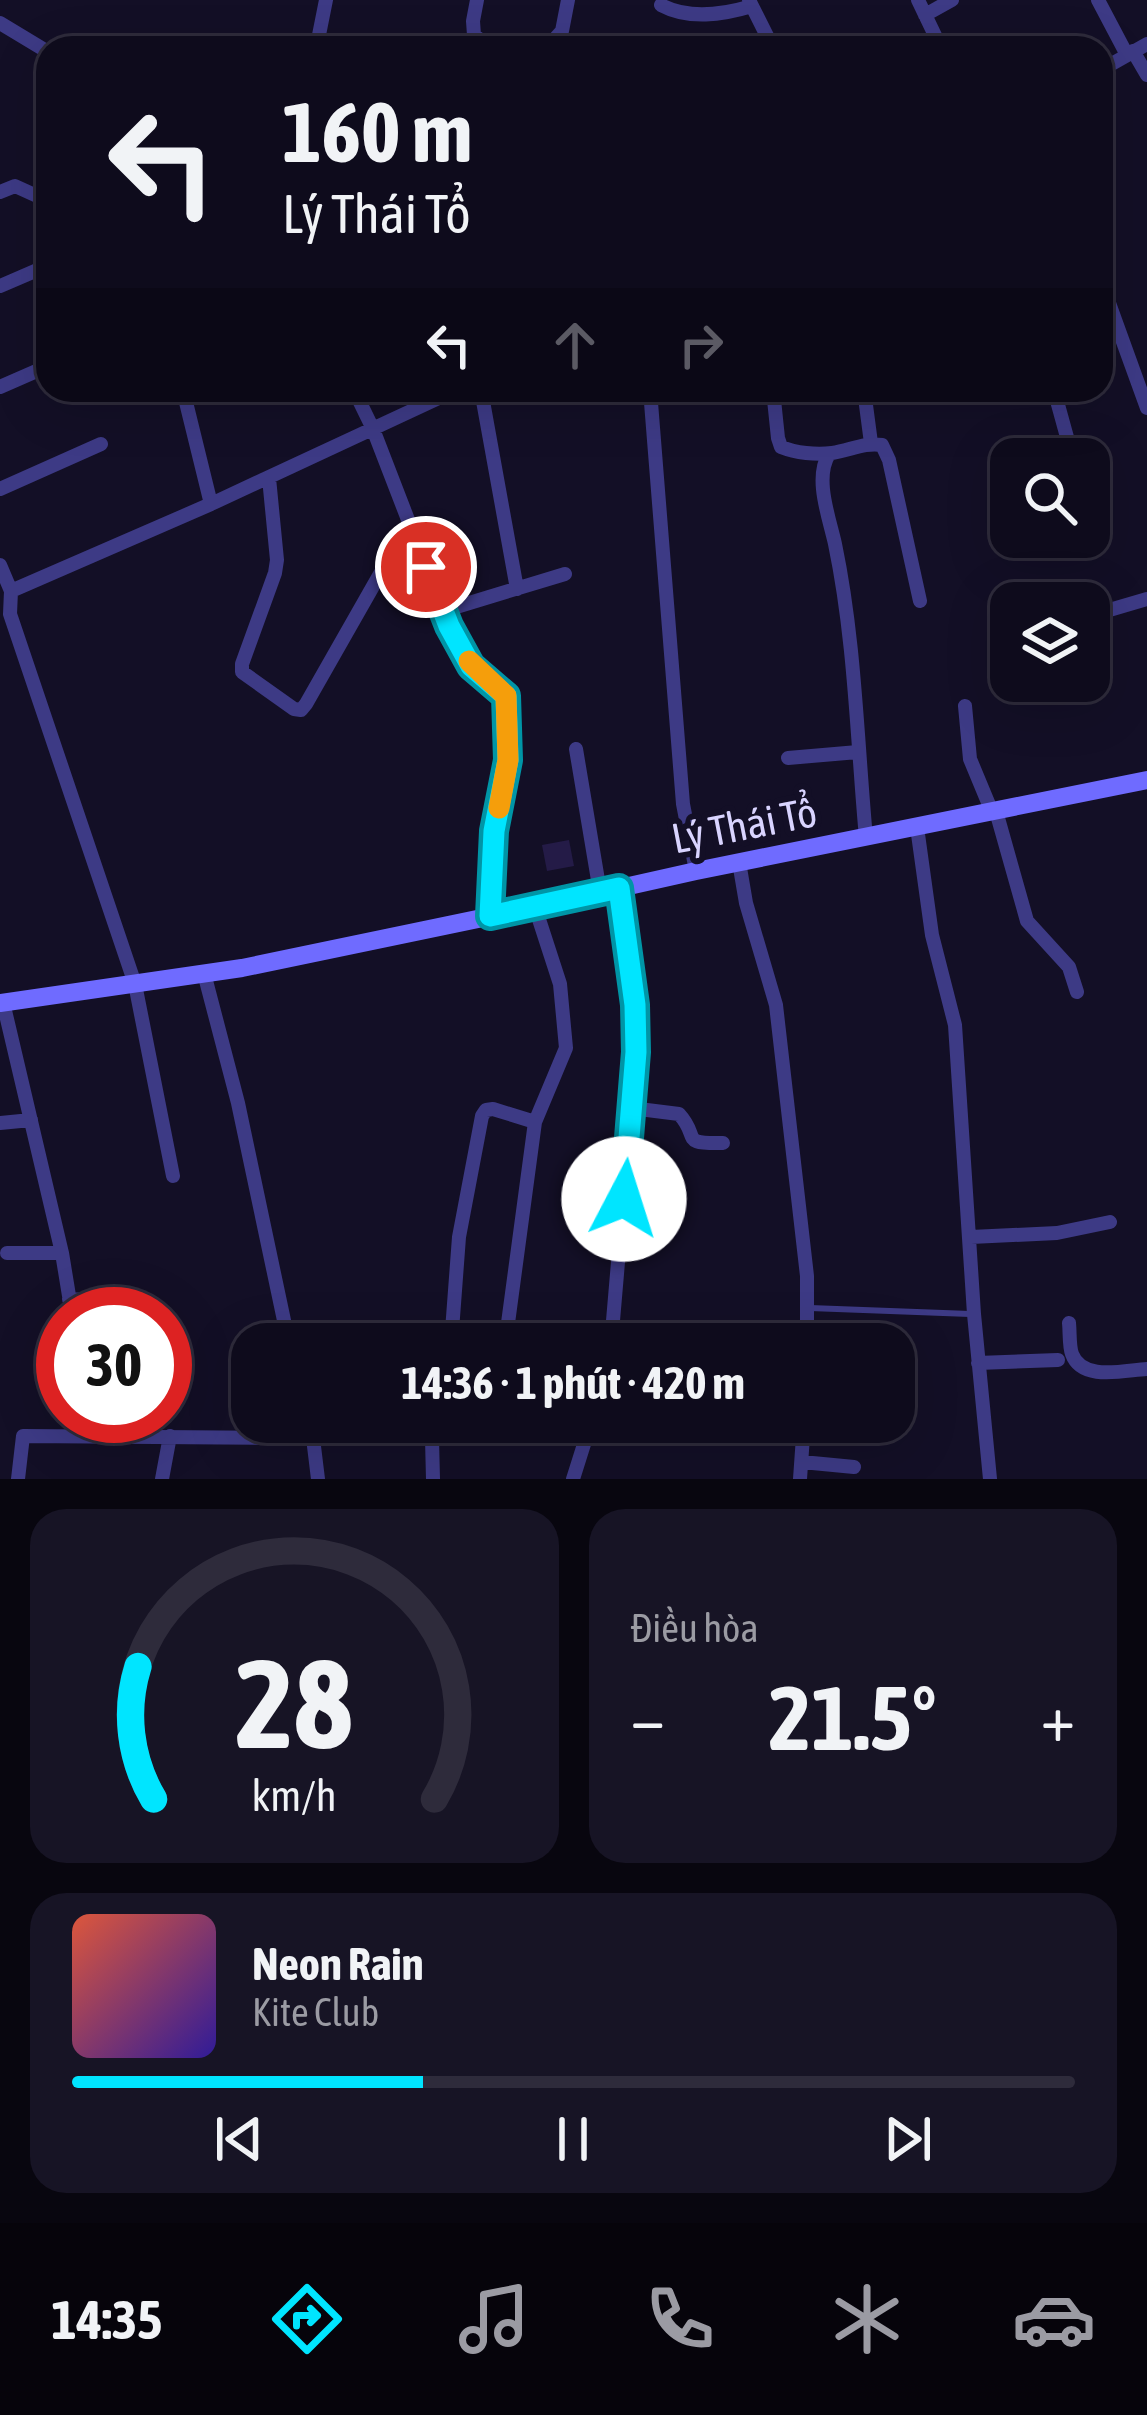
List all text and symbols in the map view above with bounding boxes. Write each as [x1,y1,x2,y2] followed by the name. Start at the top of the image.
[84,84,240,240] icon: left
[282,84,472,180] text: 160 m
[282,183,471,244] text: Lý Thái Tổ
[416,312,482,378] icon: left
[542,312,608,378] icon: ahead
[668,312,734,378] icon: right
[990,438,1110,702] map controls
[990,438,1110,558] button: search
[375,516,477,618] pin
[393,534,459,600] icon: arrive
[990,582,1110,702] button: layers
[667,787,821,863] street label: Lý Thái Tổ
[561,1136,687,1262] position arrow
[36,1287,192,1443] speed limit sign: 30
[401,1357,745,1409] text: 14:36 · 1 phút · 420 m
[631,1606,759,1650] text: Điều hòa
[236,1631,353,1774] text: 28
[769,1666,937,1769] text: 21.5°
[631,1679,665,1755] text: −
[1041,1679,1075,1755] text: +
[252,1771,337,1820] text: km/h
[252,1938,424,1990] text: Neon Rain
[252,1990,379,2034] text: Kite Club
[206,2106,272,2172] icon: previous
[540,2106,606,2172] icon: pause
[875,2106,941,2172] icon: next
[265,2277,349,2361] icon: directions
[452,2277,536,2361] icon: music
[638,2277,722,2361] icon: phone
[825,2277,909,2361] icon: climate
[1012,2277,1096,2361] icon: car
[51,2289,162,2350] text: 14:35

